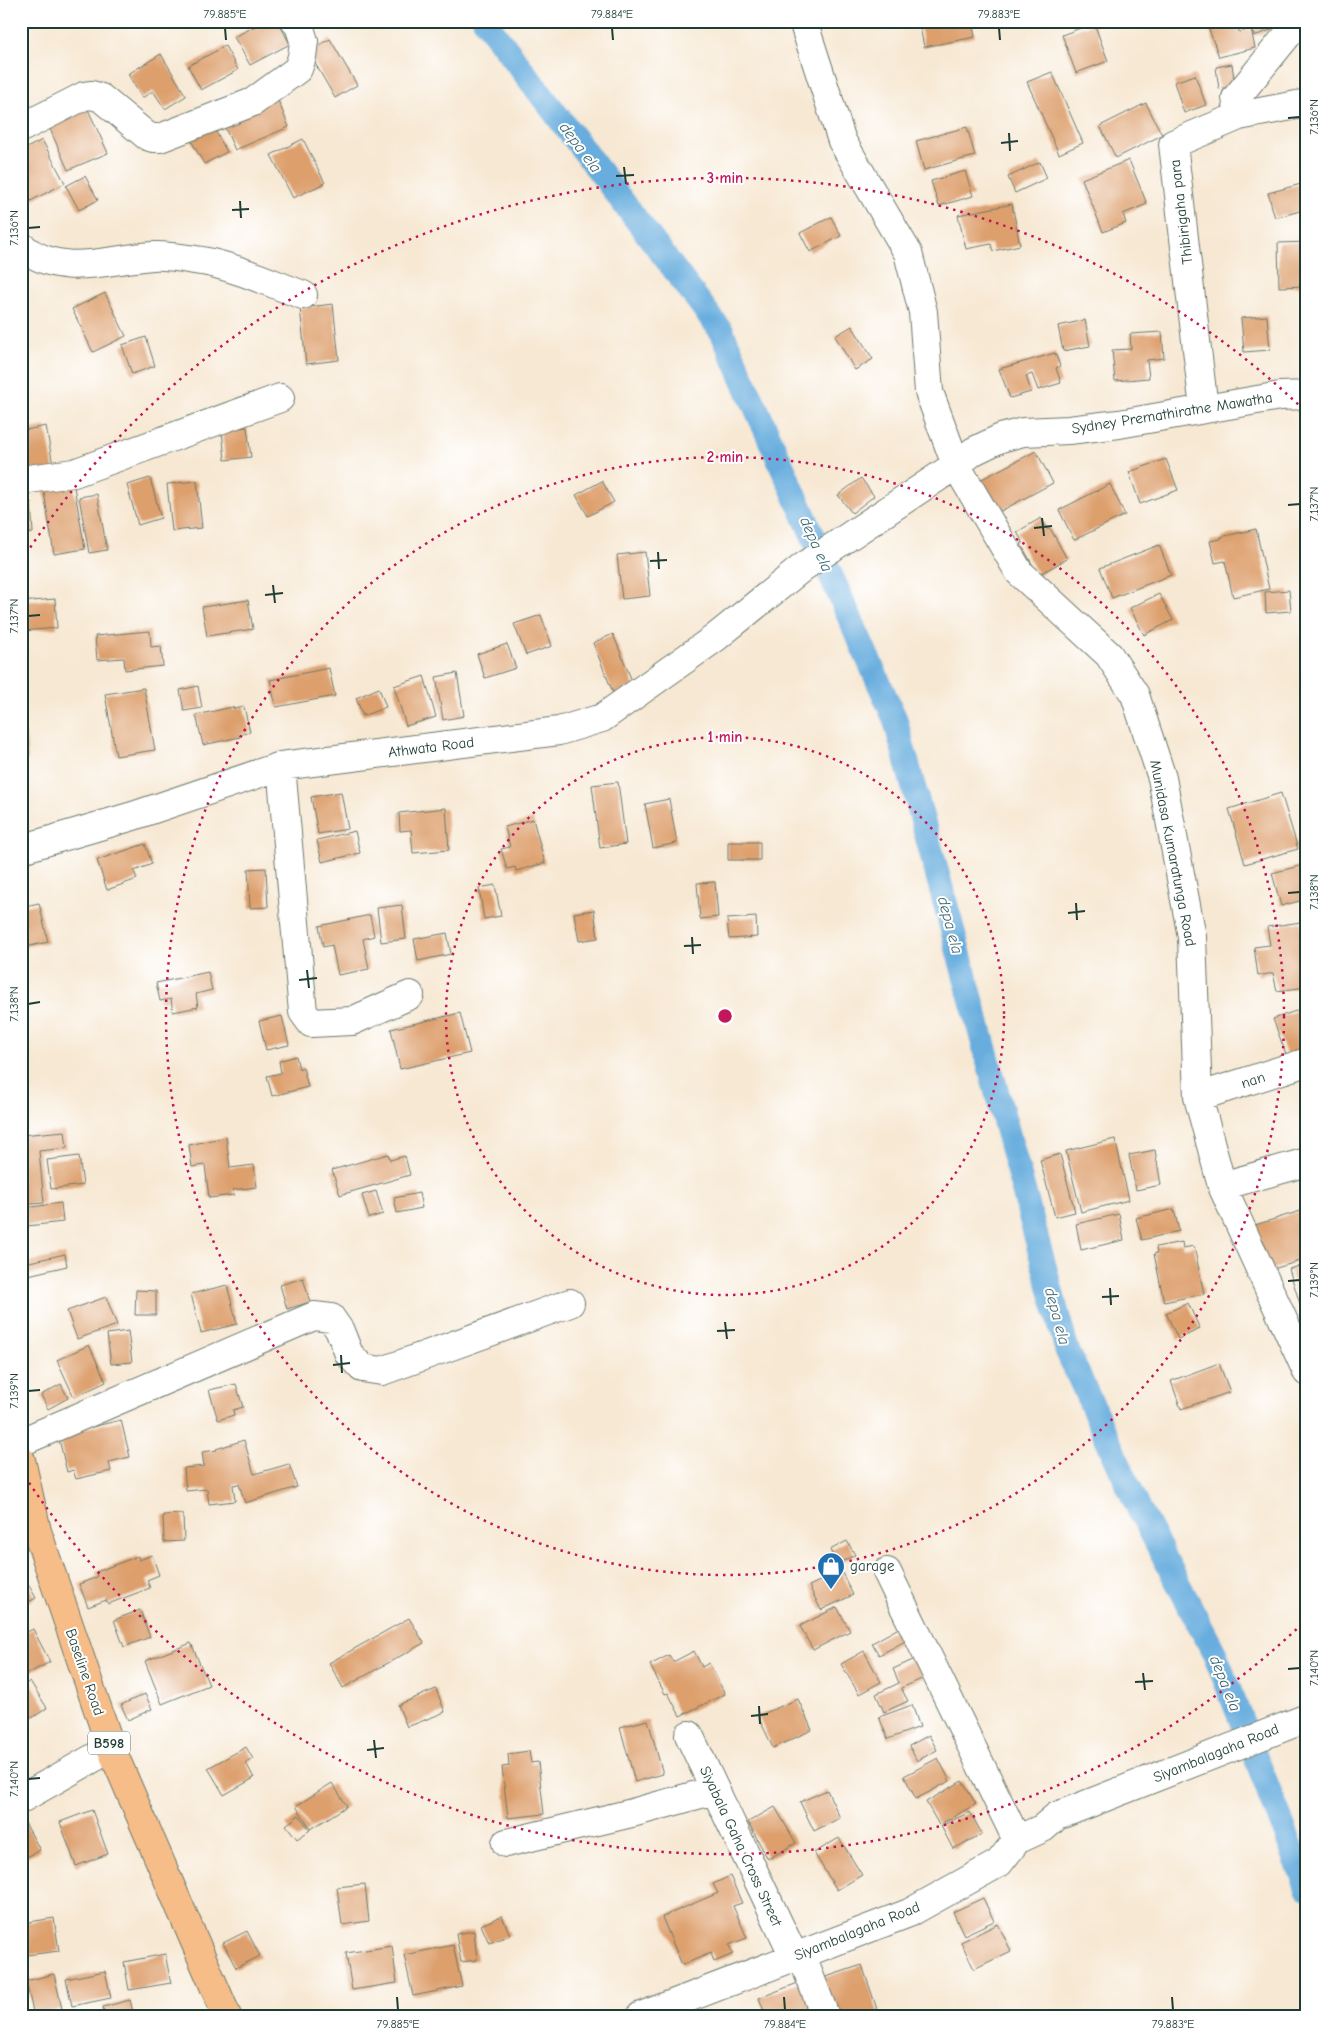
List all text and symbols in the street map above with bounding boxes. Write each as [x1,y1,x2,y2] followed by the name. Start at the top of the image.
[204,7,246,21] text: 79.885°E
[591,7,633,21] text: 79.884°E
[978,7,1020,21] text: 79.883°E
[1307,99,1321,135] text: 7.136°N
[555,119,605,176] water label: depa ela
[1166,158,1196,266] street label: Thibirigaha para
[707,169,743,187] text: 3 min
[7,210,21,246] text: 7.136°N
[1070,388,1274,438] street label: Sydney Premathiratne Mawatha
[707,448,743,466] text: 2 min
[1307,487,1321,521] text: 7.137°N
[796,514,836,575] water label: depa ela
[7,599,21,633] text: 7.137°N
[708,728,742,746] text: 1 min
[387,733,475,761] street label: Athwata Road
[1146,758,1200,948] street label: Munidasa Kumaratunga Road
[1307,874,1321,910] text: 7.138°N
[934,895,966,956] water label: depa ela
[7,986,21,1022] text: 7.138°N
[716,1007,734,1025] centre of rings
[1239,1068,1267,1092] street label: nan
[1307,1262,1321,1298] text: 7.139°N
[1041,1286,1073,1347] water label: depa ela
[7,1373,21,1409] text: 7.139°N
[816,1551,846,1590] shop icon: garage
[850,1557,895,1575] place label: garage
[62,1626,108,1718] street label: Baseline Road
[1307,1650,1321,1686] text: 7.140°N
[1206,1653,1244,1714] water label: depa ela
[1151,1720,1281,1786] street label: Siyambalagaha Road
[88,1732,130,1755] road number: B598
[7,1761,21,1797] text: 7.140°N
[696,1763,786,1930] street label: Siyabala Gaha Cross Street
[792,1898,922,1964] street label: Siyambalagaha Road
[377,2017,419,2031] text: 79.885°E
[764,2017,806,2031] text: 79.884°E
[1152,2017,1194,2031] text: 79.883°E

